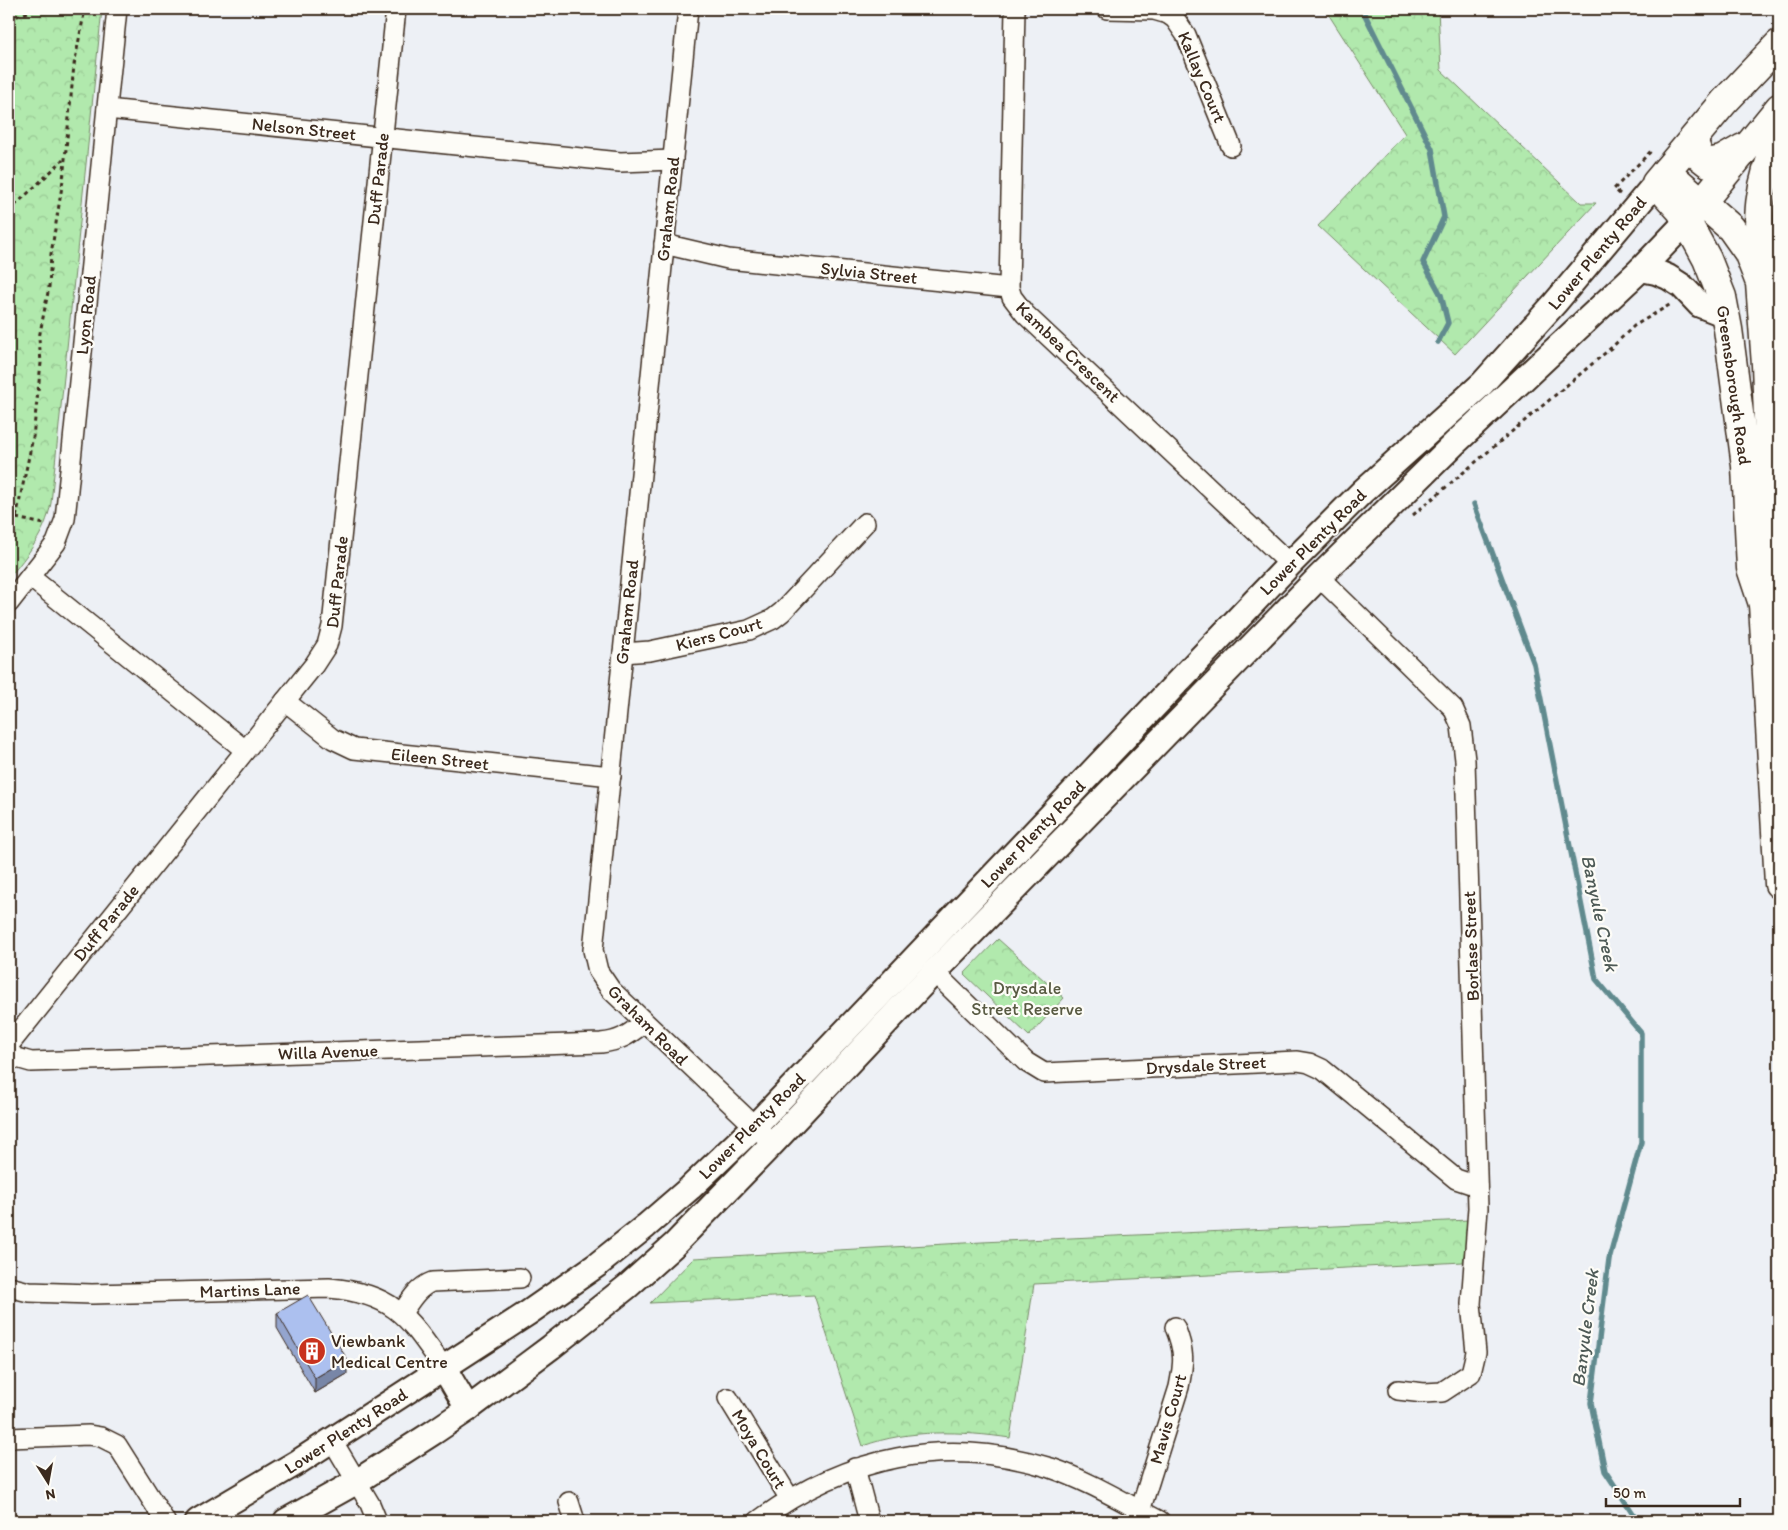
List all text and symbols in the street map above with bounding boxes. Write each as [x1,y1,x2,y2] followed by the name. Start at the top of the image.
[1173,28,1231,126] street label: Kallay Court
[251,113,358,145] street label: Nelson Street
[362,132,394,226] street label: Duff Parade
[652,155,684,263] street label: Graham Road
[1543,191,1651,315] street label: Lower Plenty Road
[820,257,919,289] street label: Sylvia Street
[71,274,101,356] street label: Lyon Road
[1011,297,1125,407] street label: Kambea Crescent
[1712,304,1756,466] street label: Greensborough Road
[1255,484,1371,600] street label: Lower Plenty Road
[321,535,353,629] street label: Duff Parade
[611,558,643,666] street label: Graham Road
[673,612,765,656] street label: Kiers Court
[390,743,490,775] street label: Eileen Street
[976,775,1090,893] street label: Lower Plenty Road
[1576,853,1624,975] water label: Banyule Creek
[68,880,144,966] street label: Duff Parade
[1458,890,1484,1002] street label: Borlase Street
[971,977,1083,1020] park label: Drysdale Street Reserve
[603,980,693,1070] street label: Graham Road
[277,1039,379,1065] street label: Willa Avenue
[1145,1051,1267,1079] street label: Drysdale Street
[694,1068,810,1184] street label: Lower Plenty Road
[1566,1267,1604,1388] water label: Banyule Creek
[199,1277,301,1303] street label: Martins Lane
[331,1330,448,1373] place label: Viewbank Medical Centre
[297,1336,327,1366] building icon: Viewbank Medical Centre
[1145,1371,1191,1467] street label: Mavis Court
[280,1383,412,1479] street label: Lower Plenty Road
[727,1405,791,1493] street label: Moya Court
[22,1458,72,1508] north arrow
[1606,1475,1739,1507] scale bar
[1613,1484,1646,1502] text: 50 m
[44,1485,57,1504] text: N

